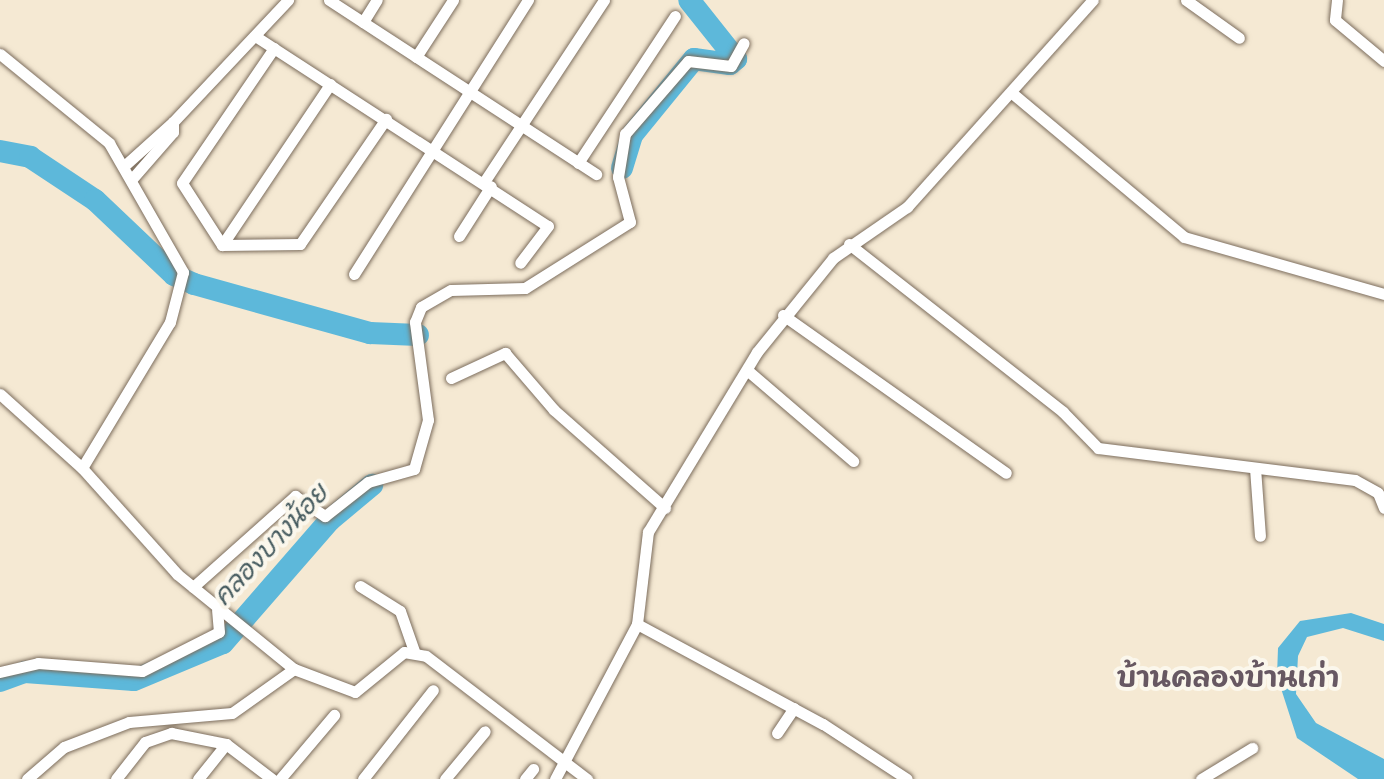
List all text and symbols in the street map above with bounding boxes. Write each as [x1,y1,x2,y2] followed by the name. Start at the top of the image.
[209,480,337,614] water label: คลองบางน้อย
[1117,665,1339,699] district label: บ้านคลองบ้านเก่า

